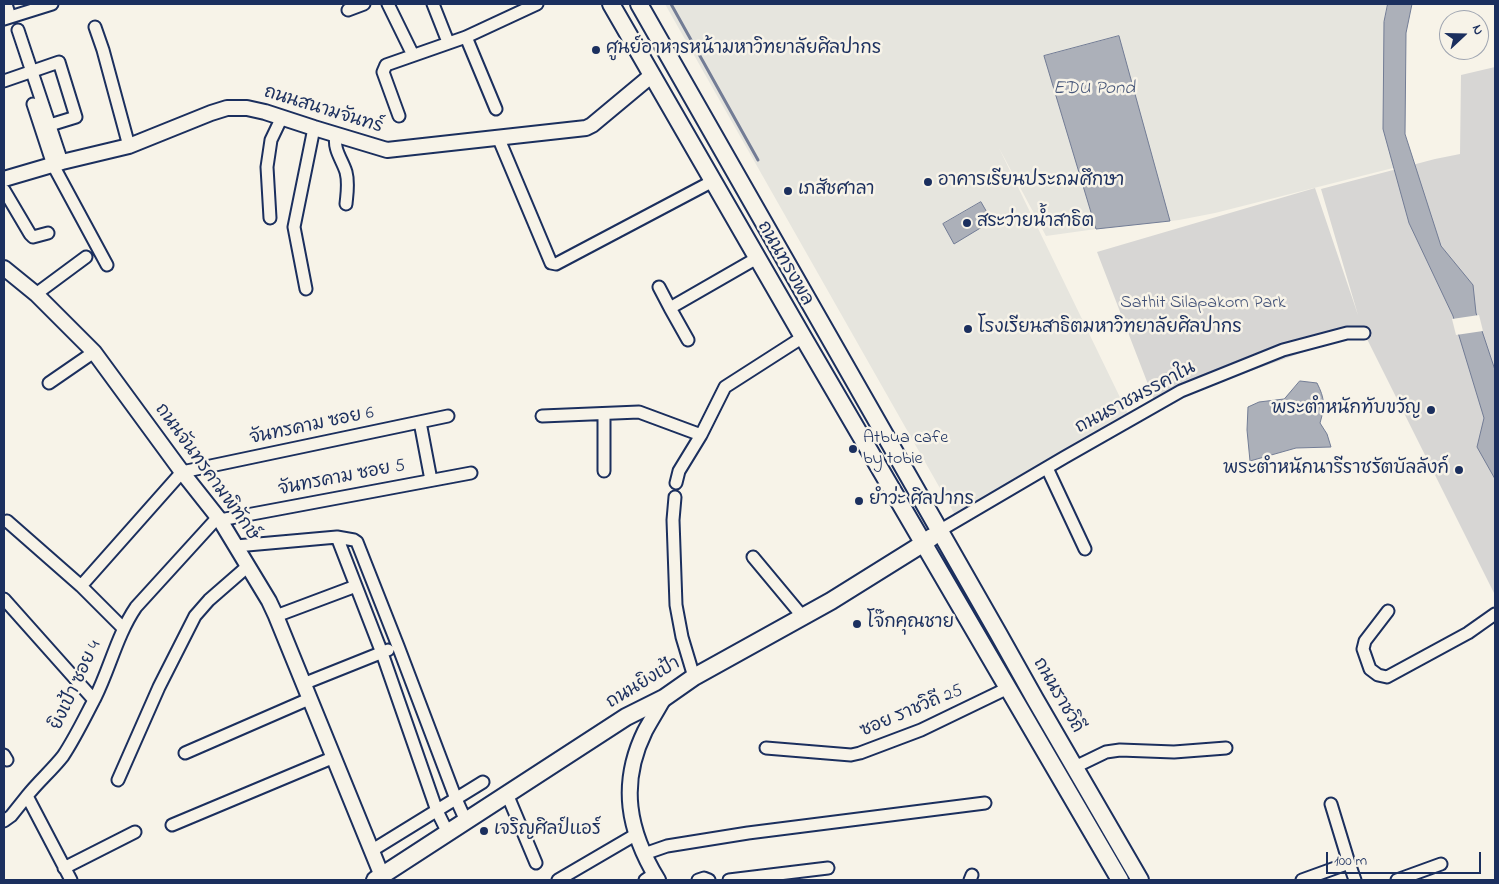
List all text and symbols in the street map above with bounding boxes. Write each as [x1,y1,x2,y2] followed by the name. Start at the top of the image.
[1439,10,1489,60] north arrow
[1466,22,1489,38] text: N
[606,39,881,61] place label: ศูนย์อาหารหน้ามหาวิทยาลัยศิลปากร
[590,44,602,56] marker: ศูนย์อาหารหน้ามหาวิทยาลัยศิลปากร
[1053,79,1135,101] water label: EDU Pond
[261,83,385,139] street label: ถนนสนามจันทร์
[938,171,1124,193] place label: อาคารเรียนประถมศึกษา
[922,176,934,188] marker: อาคารเรียนประถมศึกษา
[798,180,875,202] place label: เภสัชศาลา
[782,185,794,197] marker: เภสัชศาลา
[977,212,1094,234] place label: สระว่ายนำ้สาธิต
[961,217,973,229] marker: สระว่ายนำ้สาธิต
[751,218,817,310] street label: ถนนทรงพล
[1120,293,1286,315] park label: Sathit Silapakorn Park
[978,318,1242,340] place label: โรงเรียนสาธิตมหาวิทยาลัยศิลปากร
[962,323,974,335] marker: โรงเรียนสาธิตมหาวิทยาลัยศิลปากร
[1072,358,1200,440] street label: ถนนราชมรรคาใน
[1271,399,1421,421] place label: พระตำหนักทับขวัญ
[149,400,263,546] street label: ถนนจันทรคามพิทักษ์
[248,403,376,451] street label: จันทรคาม ซอย 6
[1425,404,1437,416] marker: พระตำหนักทับขวัญ
[863,428,948,470] place label: Atbua cafe by tobie
[847,443,859,455] marker: Atbua cafe by tobie
[277,456,407,502] street label: จันทรคาม ซอย 5
[1223,459,1449,481] place label: พระตำหนักนารีราชรัตบัลลังก์
[1453,464,1465,476] marker: พระตำหนักนารีราชรัตบัลลังก์
[869,490,974,512] place label: ยำว่ะ ศิลปากร
[853,495,865,507] marker: ยำว่ะ ศิลปากร
[867,613,954,635] place label: โจ๊กคุณชาย
[851,618,863,630] marker: โจ๊กคุณชาย
[47,638,107,734] street label: ยิงเป้า ซอย 4
[603,654,685,714] street label: ถนนยิงเป้า
[1027,655,1087,737] street label: ถนนราชวิถี
[857,681,967,743] street label: ซอย ราชวิถี 25
[494,820,601,842] place label: เจริญศิลป์แอร์
[478,825,490,837] marker: เจริญศิลป์แอร์
[1329,842,1484,874] scale bar
[1334,850,1367,872] text: 100 m

